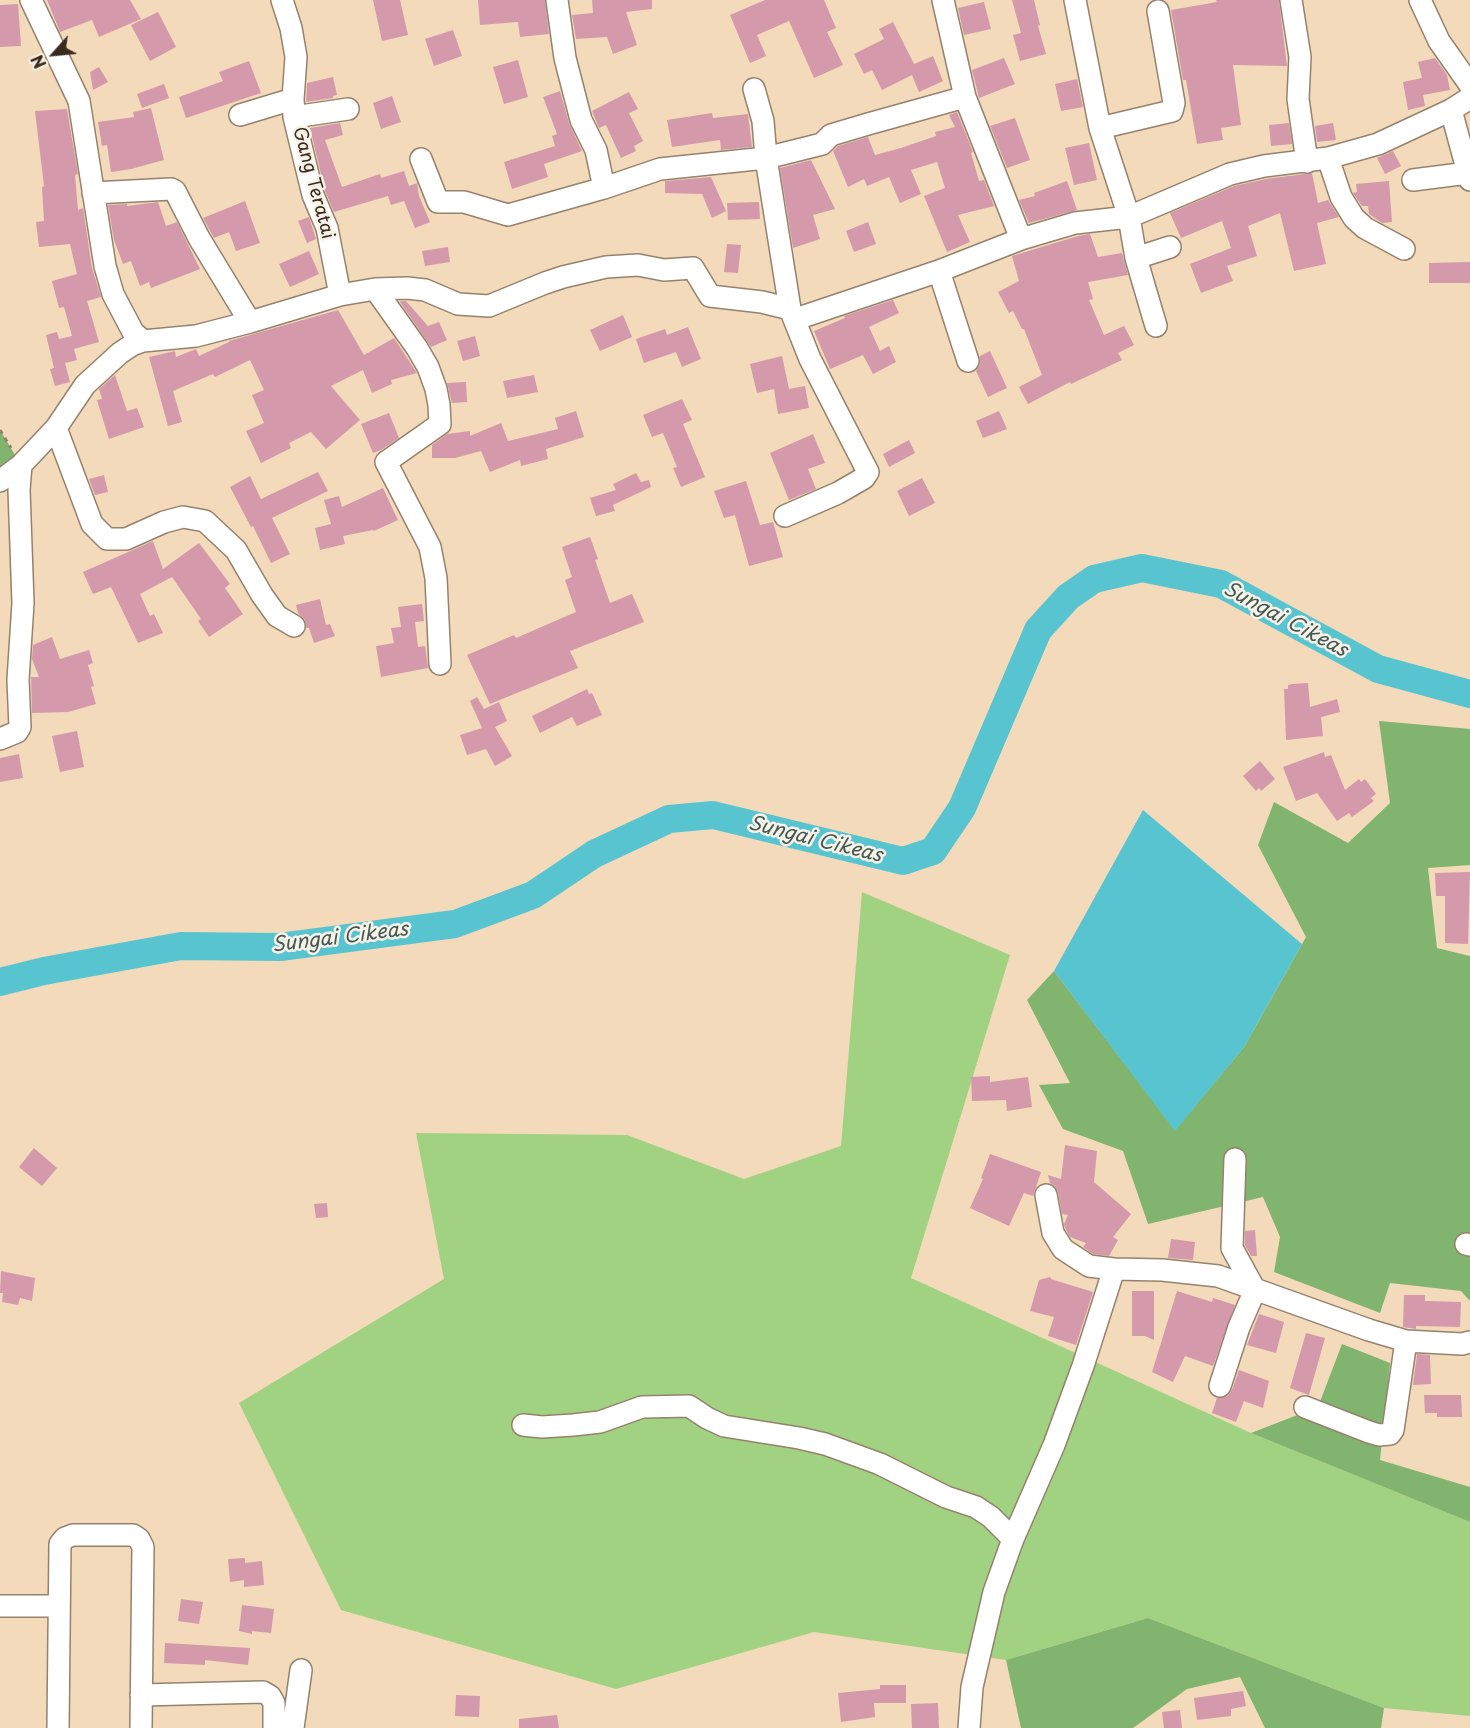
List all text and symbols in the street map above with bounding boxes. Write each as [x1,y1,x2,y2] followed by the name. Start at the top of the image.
[24,24,84,84] north arrow
[24,51,52,73] text: N
[288,125,338,241] street label: Gang Teratai
[1219,577,1351,663] water label: Sungai Cikeas
[746,812,884,868] water label: Sungai Cikeas
[271,918,409,958] water label: Sungai Cikeas

